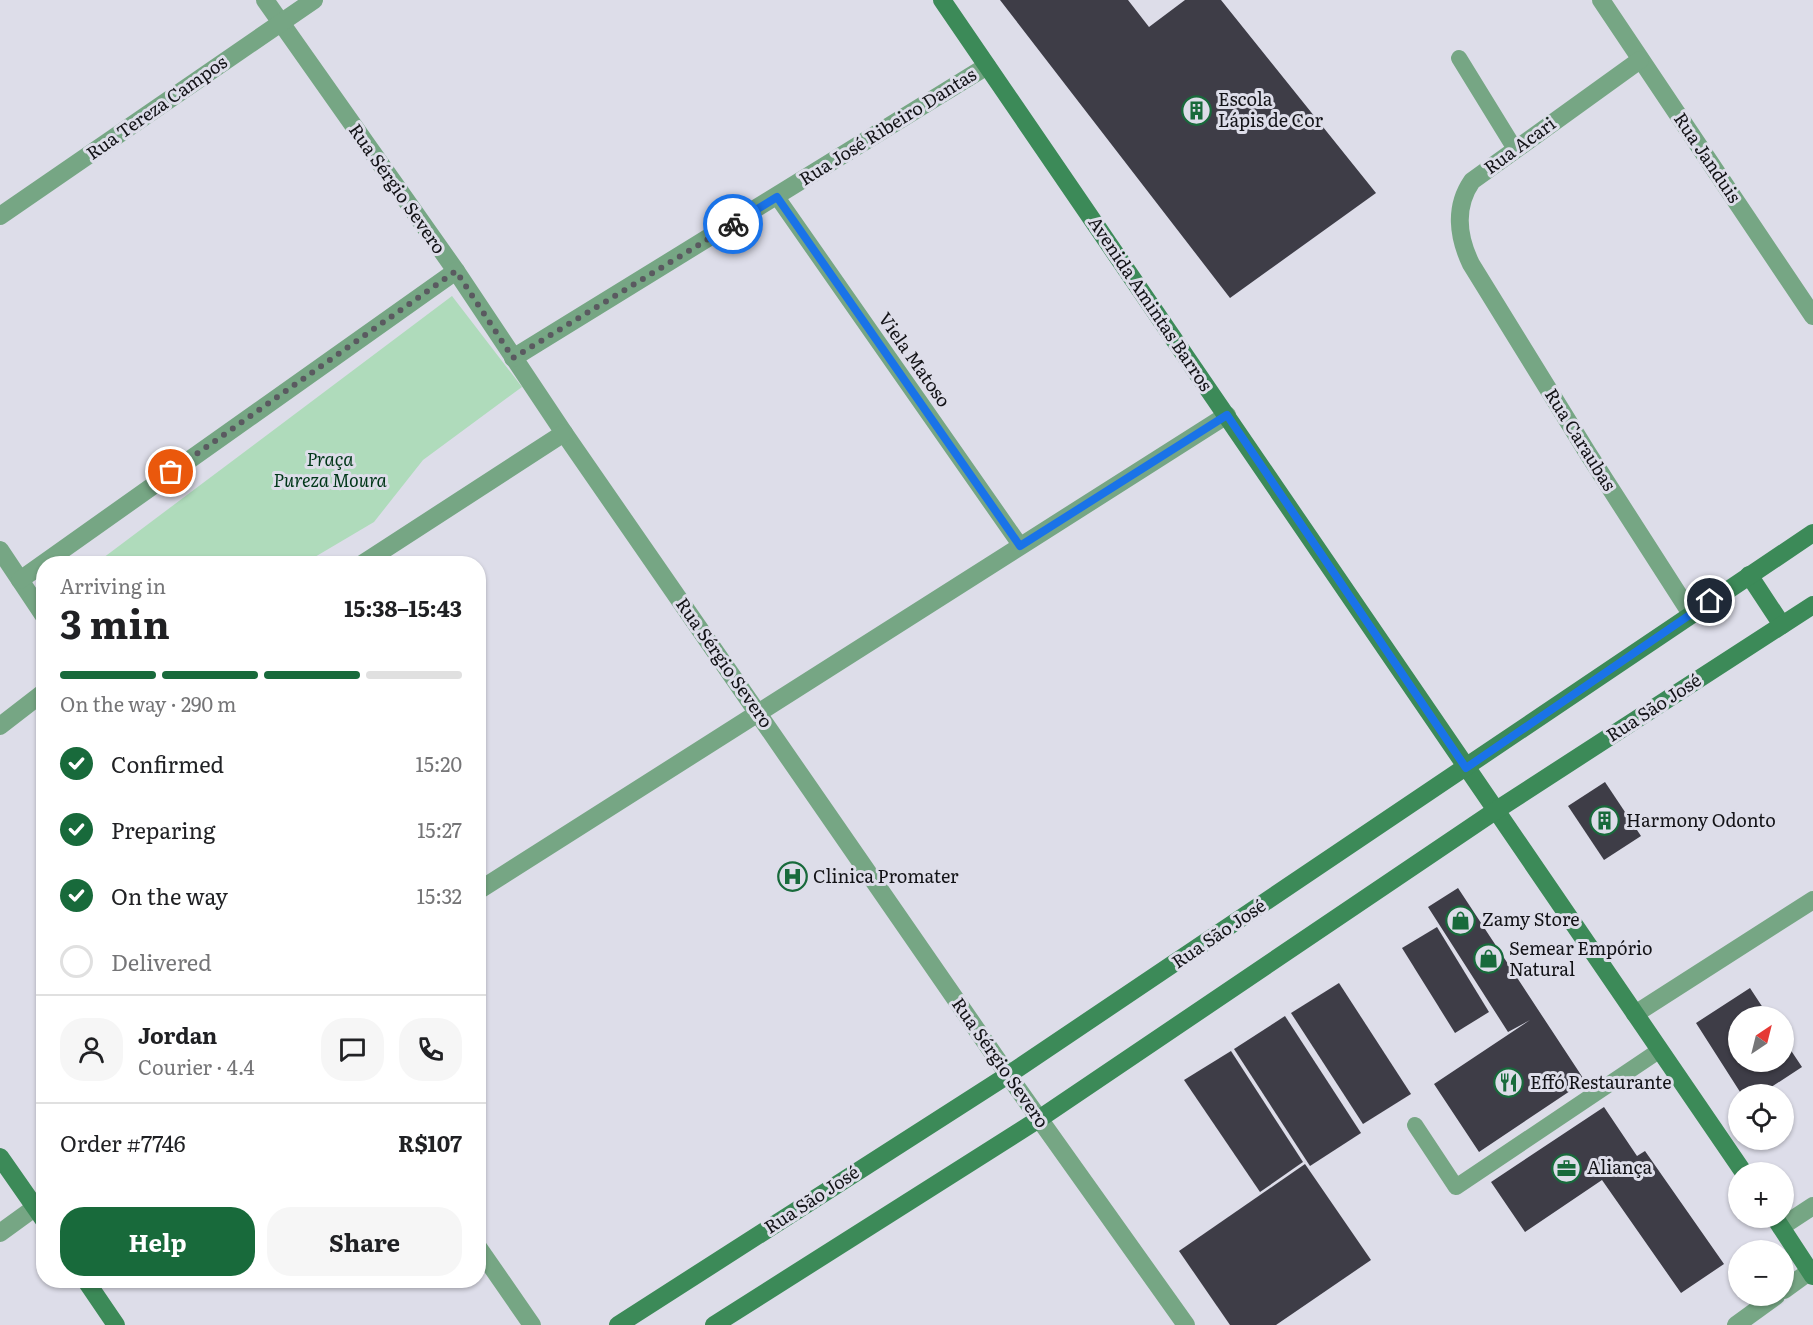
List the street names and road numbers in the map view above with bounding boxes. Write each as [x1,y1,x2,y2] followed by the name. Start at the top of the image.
[80,48,232,166] street label: Rua Tereza Campos
[793,60,981,191] street label: Rua José Ribeiro Dantas
[1668,107,1748,208] street label: Rua Janduis
[1478,109,1561,180] street label: Rua Acari
[343,117,453,259] street label: Rua Sérgio Severo
[1082,210,1220,396] street label: Avenida Amintas Barros
[872,306,958,412] street label: Viela Matoso
[1539,383,1624,496] street label: Rua Caraubas
[670,591,780,733] street label: Rua Sérgio Severo
[1600,666,1706,748] street label: Rua São José
[1166,891,1271,974] street label: Rua São José
[946,991,1056,1133] street label: Rua Sérgio Severo
[758,1158,864,1240] street label: Rua São José

